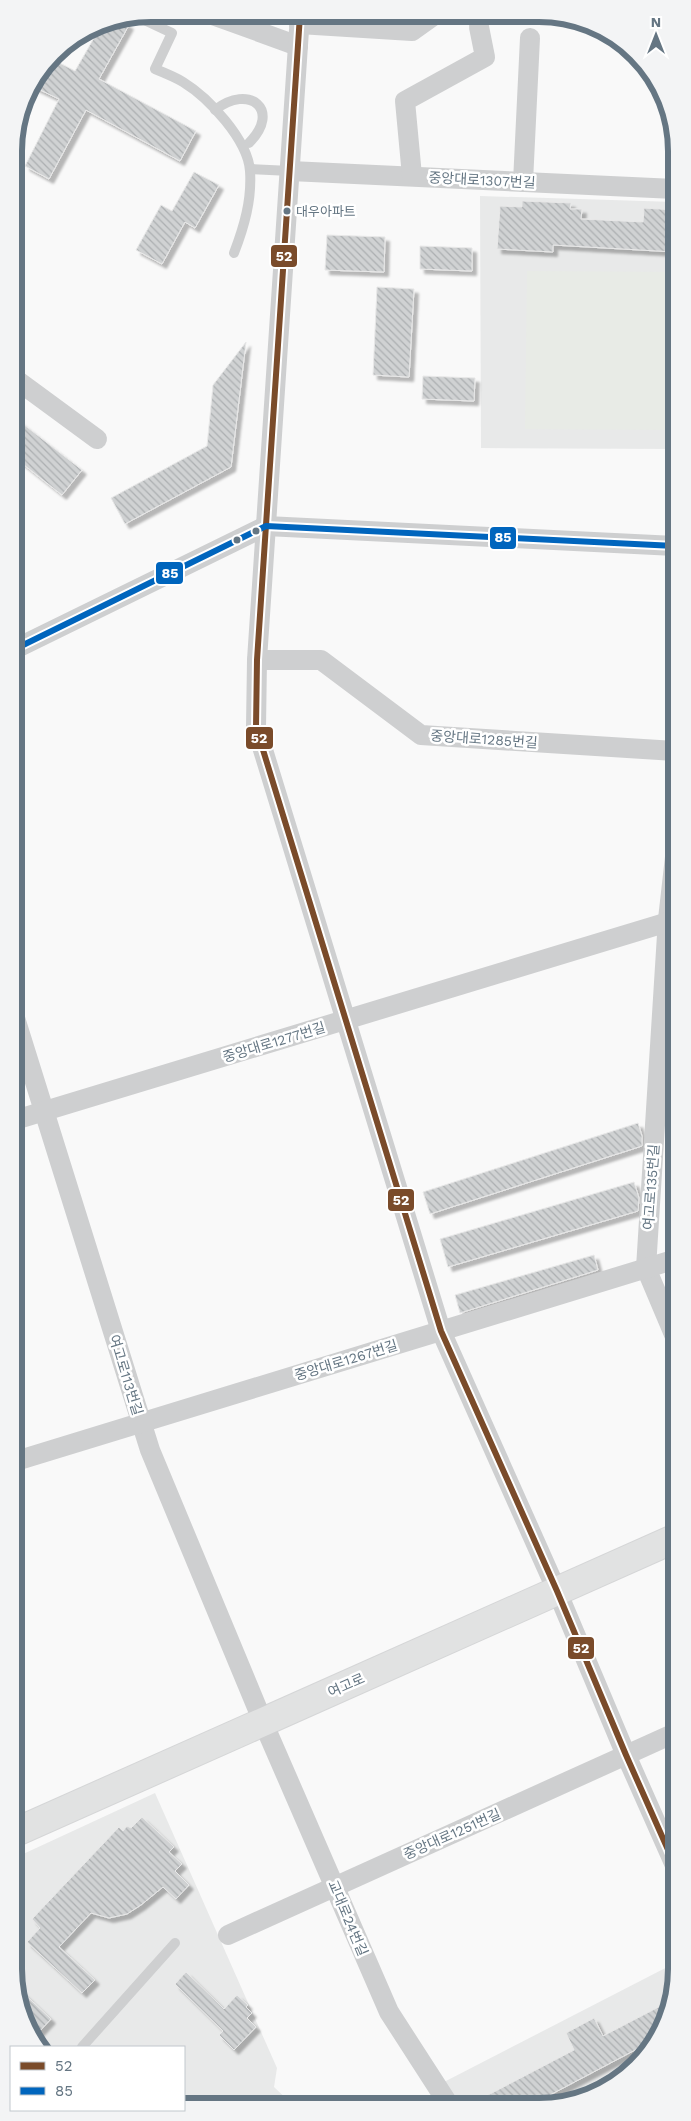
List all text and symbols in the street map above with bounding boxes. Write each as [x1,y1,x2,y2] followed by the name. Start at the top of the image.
[631,10,681,60] north arrow
[651,14,661,30] text: N
[428,169,536,191] street label: 중앙대로1307번길
[296,204,356,219] place label: 대우아파트
[282,206,292,216] marker: 대우아파트
[270,244,298,268] line badge: 52
[276,248,292,264] text: 52
[251,526,261,536] unlabelled marker
[489,526,517,550] line badge: 85
[495,529,511,545] text: 85
[232,535,242,545] unlabelled marker
[155,561,184,585] line badge: 85
[162,565,178,581] text: 85
[245,726,274,750] line badge: 52
[430,727,538,751] street label: 중앙대로1285번길
[251,730,267,746] text: 52
[221,1019,327,1065] street label: 중앙대로1277번길
[640,1143,662,1231] street label: 여고로135번길
[387,1188,415,1212] line badge: 52
[393,1192,409,1208] text: 52
[106,1333,146,1417] street label: 여고로113번길
[292,1337,400,1383] street label: 중앙대로1267번길
[567,1636,595,1660] line badge: 52
[573,1640,589,1656] text: 52
[325,1670,367,1700] street label: 여고로
[401,1805,503,1863] street label: 중앙대로1251번길
[325,1878,371,1958] street label: 교대로24번길
[10,2046,185,2111] legend
[55,2057,72,2075] text: 52
[55,2082,73,2100] text: 85

